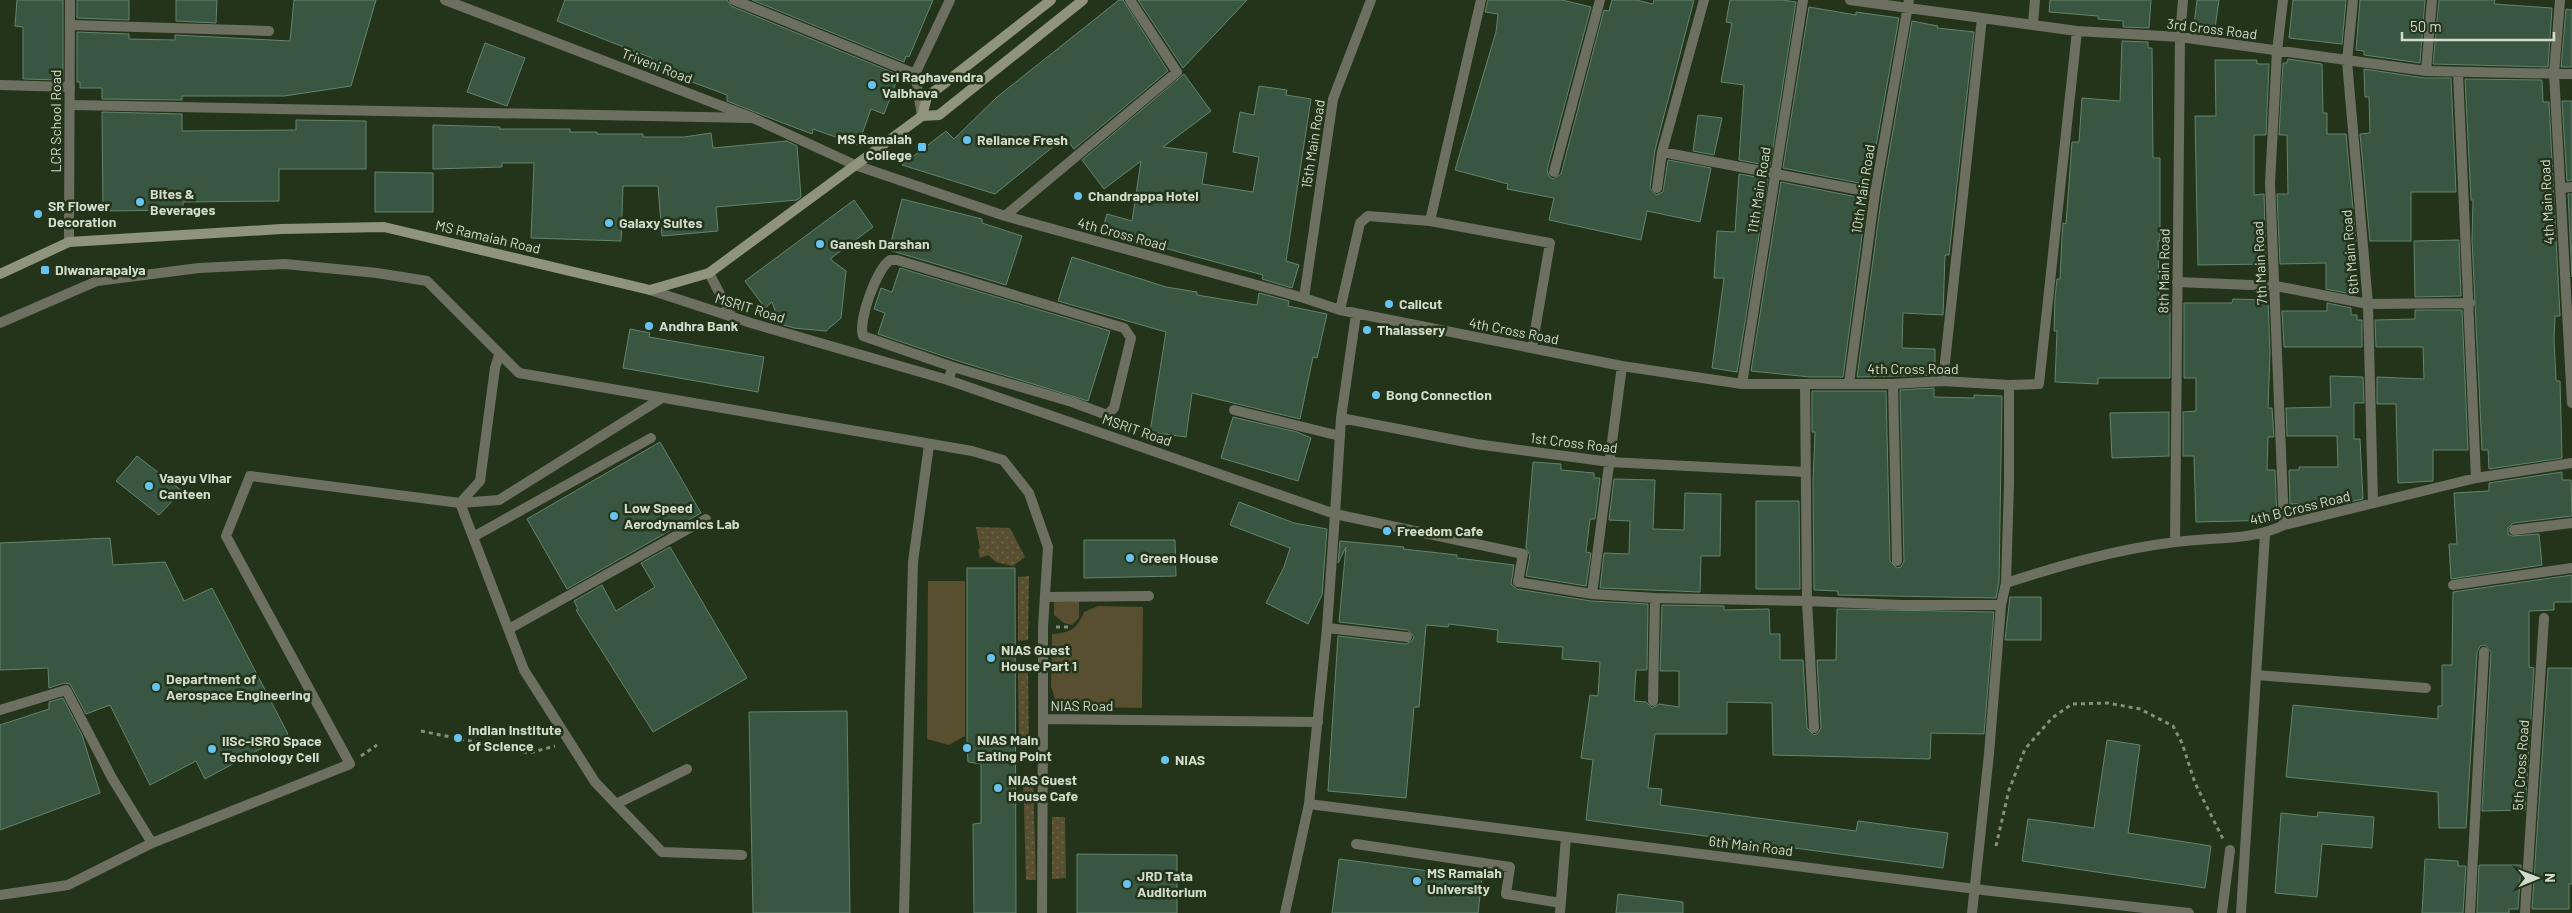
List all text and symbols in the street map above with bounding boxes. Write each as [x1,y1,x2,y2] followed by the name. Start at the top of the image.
[2402,10,2554,42] scale bar
[2166,15,2258,42] street label: 3rd Cross Road
[2410,17,2442,35] text: 50 m
[619,44,695,87] street label: Triveni Road
[882,68,983,101] place label: Sri Raghavendra Vaibhava
[47,70,64,172] street label: LCR School Road
[866,79,878,91] marker: Sri Raghavendra Vaibhava
[1297,98,1328,189] street label: 15th Main Road
[837,130,912,163] place label: MS Ramaiah College
[977,131,1068,148] place label: Reliance Fresh
[961,134,973,146] marker: Reliance Fresh
[916,141,928,153] marker: MS Ramaiah College
[1847,143,1878,235] street label: 10th Main Road
[1743,145,1774,234] street label: 11th Main Road
[2536,159,2557,245] street label: 4th Main Road
[150,185,215,218] place label: Bites & Beverages
[1088,187,1199,204] place label: Chandrappa Hotel
[1072,190,1084,202] marker: Chandrappa Hotel
[134,196,146,208] marker: Bites & Beverages
[48,197,116,230] place label: SR Flower Decoration
[32,208,44,220] marker: SR Flower Decoration
[2337,209,2362,295] street label: 6th Main Road
[1076,213,1168,254] street label: 4th Cross Road
[619,214,702,231] place label: Galaxy Suites
[434,216,542,257] street label: MS Ramaiah Road
[603,217,615,229] marker: Galaxy Suites
[2249,221,2270,305] street label: 7th Main Road
[2154,228,2173,314] street label: 8th Main Road
[830,235,930,252] place label: Ganesh Darshan
[814,238,826,250] marker: Ganesh Darshan
[55,261,146,278] place label: Diwanarapalya
[39,264,51,276] marker: Diwanarapalya
[713,289,787,326] street label: MSRIT Road
[1399,295,1442,312] place label: Calicut
[1383,298,1395,310] marker: Calicut
[1468,313,1561,348] street label: 4th Cross Road
[659,317,739,334] place label: Andhra Bank
[643,320,655,332] marker: Andhra Bank
[1377,321,1445,338] place label: Thalassery
[1361,324,1373,336] marker: Thalassery
[1867,360,1959,377] street label: 4th Cross Road
[1386,386,1492,403] place label: Bong Connection
[1370,389,1382,401] marker: Bong Connection
[1100,410,1174,449] street label: MSRIT Road
[1530,429,1619,456] street label: 1st Cross Road
[159,469,232,502] place label: Vaayu Vihar Canteen
[143,480,155,492] marker: Vaayu Vihar Canteen
[2248,487,2352,528] street label: 4th B Cross Road
[624,499,740,532] place label: Low Speed Aerodynamics Lab
[608,510,620,522] marker: Low Speed Aerodynamics Lab
[1397,522,1484,539] place label: Freedom Cafe
[1381,525,1393,537] marker: Freedom Cafe
[1140,549,1219,566] place label: Green House
[1124,552,1136,564] marker: Green House
[1001,641,1077,674] place label: NIAS Guest House Part 1
[985,652,997,664] marker: NIAS Guest House Part 1
[166,670,311,703] place label: Department of Aerospace Engineering
[150,681,162,693] marker: Department of Aerospace Engineering
[1050,697,1114,714] street label: NIAS Road
[2509,719,2532,811] street label: 5th Cross Road
[468,721,562,754] place label: Indian Institute of Science
[977,731,1052,764] place label: NIAS Main Eating Point
[222,732,322,765] place label: IISc-ISRO Space Technology Cell
[452,732,464,744] marker: Indian Institute of Science
[961,742,973,754] marker: NIAS Main Eating Point
[206,743,218,755] marker: IISc-ISRO Space Technology Cell
[1175,751,1205,768] place label: NIAS
[1159,754,1171,766] marker: NIAS
[1008,771,1078,804] place label: NIAS Guest House Cafe
[992,782,1004,794] marker: NIAS Guest House Cafe
[1708,832,1794,859] street label: 6th Main Road
[2512,853,2562,903] north arrow
[1427,864,1502,897] place label: MS Ramaiah University
[1137,867,1207,900] place label: JRD Tata Auditorium
[2542,873,2559,883] text: N
[1411,875,1423,887] marker: MS Ramaiah University
[1121,878,1133,890] marker: JRD Tata Auditorium

